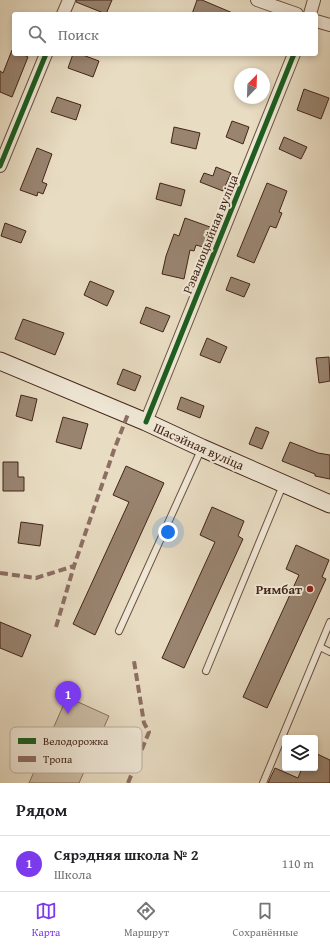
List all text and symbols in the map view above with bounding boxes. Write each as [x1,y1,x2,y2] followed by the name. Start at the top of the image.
[12,12,318,56] search box
[26,23,48,45] icon: search
[58,24,99,45] text: Поиск
[234,68,270,104] north arrow
[178,171,243,297] street label: Рэвалюцыйная вуліца
[151,418,248,475] street label: Шасэйная вуліца
[158,522,178,542] your location
[256,580,302,599] place label: Римбат
[305,584,315,594] marker: Римбат
[55,681,81,714] pin: 1
[10,727,142,773] legend
[43,733,109,749] text: Велодорожка
[282,735,318,771] map controls
[282,735,318,771] button: layers
[43,751,73,767] text: Тропа
[16,797,67,822] text: Рядом
[54,844,199,865] text: Сярэдняя школа № 2
[26,854,32,873] text: 1
[282,854,314,873] text: 110 m
[54,865,92,884] text: Школа
[32,900,60,940] tab: Карта
[124,900,169,940] tab: Маршрут
[233,900,298,940] tab: Сохранённые

